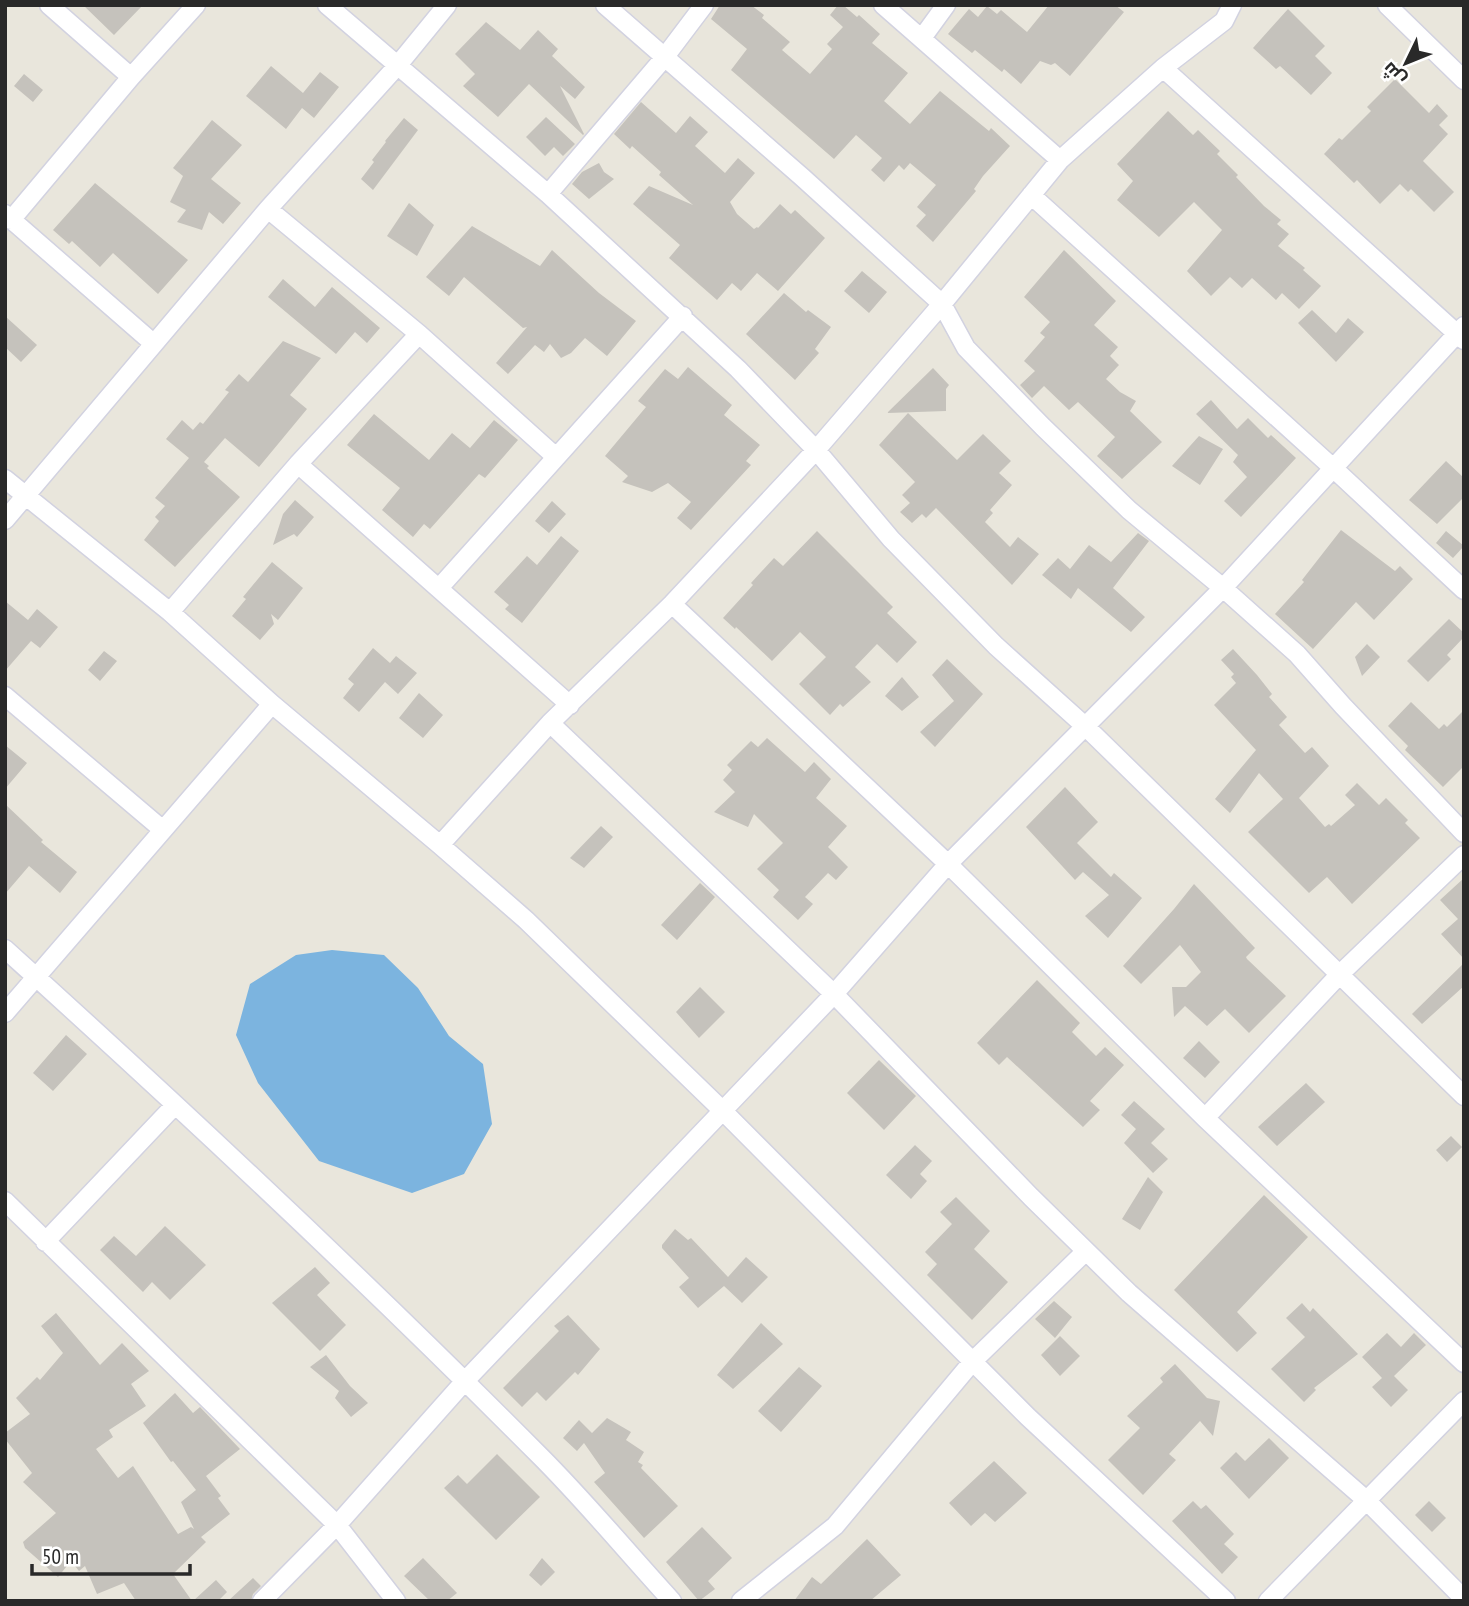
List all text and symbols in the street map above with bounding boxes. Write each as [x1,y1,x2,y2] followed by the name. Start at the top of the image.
[1371,28,1441,98] north arrow
[1376,57,1411,92] text: ش
[32,1532,189,1576] scale bar
[42,1543,79,1570] text: 50 m

